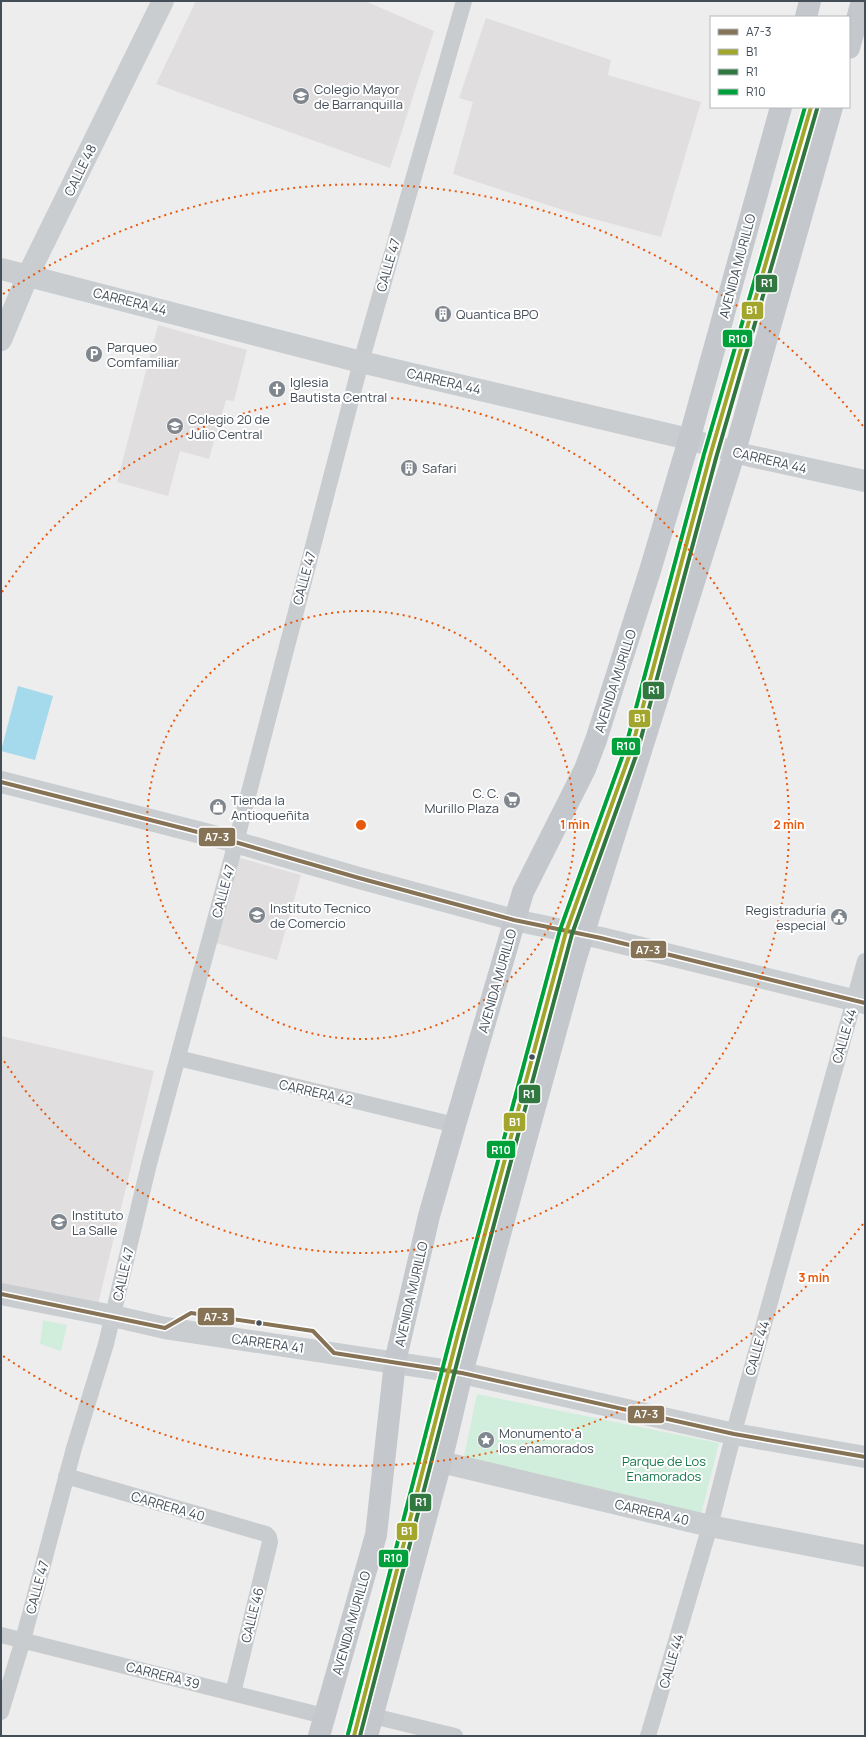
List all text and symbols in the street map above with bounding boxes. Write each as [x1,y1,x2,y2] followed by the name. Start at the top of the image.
[710,16,850,108] legend
[746,23,771,40] text: A7-3
[746,43,758,60] text: B1
[746,63,758,80] text: R1
[314,80,403,113] place label: Colegio Mayor de Barranquilla
[746,83,766,100] text: R10
[291,86,311,106] school or university icon: Colegio Mayor de Barranquilla
[60,141,100,199] street label: CALLE 48
[714,211,760,320] street label: AVENIDA MURILLO
[372,236,404,294] street label: CALLE 47
[755,274,778,293] line badge: R1
[761,275,773,290] text: R1
[91,283,169,319] street label: CARRERA 44
[741,301,764,320] line badge: B1
[746,302,758,317] text: B1
[433,304,453,324] building icon: Quantica BPO
[456,305,539,323] place label: Quantica BPO
[722,329,753,348] line badge: R10
[728,331,748,346] text: R10
[107,338,179,371] place label: Parqueo Comfamiliar
[84,344,104,364] parking icon: Parqueo Comfamiliar
[405,364,483,398] street label: CARRERA 44
[290,373,387,406] place label: Iglesia Bautista Central
[267,379,287,399] church icon: Iglesia Bautista Central
[188,410,270,443] place label: Colegio 20 de Julio Central
[165,416,185,436] school or university icon: Colegio 20 de Julio Central
[731,443,809,477] street label: CARRERA 44
[399,458,419,478] building icon: Safari
[422,459,457,477] place label: Safari
[288,549,320,607] street label: CALLE 47
[590,627,640,735] street label: AVENIDA MURILLO
[642,681,665,700] line badge: R1
[648,682,660,697] text: R1
[628,709,651,728] line badge: B1
[634,710,646,725] text: B1
[611,737,641,756] line badge: R10
[616,738,636,753] text: R10
[424,784,499,817] place label: C. C. Murillo Plaza
[502,790,522,810] supermarket icon: C. C. Murillo Plaza
[231,791,309,824] place label: Tienda la Antioqueñita
[208,797,228,817] shop icon: Tienda la Antioqueñita
[560,816,590,833] text: 1 min
[773,816,805,833] text: 2 min
[354,818,368,832] centre of rings
[198,827,236,847] line badge: A7-3
[205,829,229,844] text: A7-3
[207,862,239,920] street label: CALLE 47
[270,899,371,932] place label: Instituto Tecnico de Comercio
[745,901,826,934] place label: Registraduría especial
[247,905,267,925] school or university icon: Instituto Tecnico de Comercio
[829,907,849,927] public building icon: Registraduría especial
[474,926,521,1035] street label: AVENIDA MURILLO
[630,940,667,959] line badge: A7-3
[636,942,660,957] text: A7-3
[828,1006,860,1065] street label: CALLE 44
[527,1052,537,1062] unlabelled marker
[277,1075,355,1109] street label: CARRERA 42
[518,1084,541,1104] line badge: R1
[523,1086,535,1101] text: R1
[503,1112,526,1132] line badge: B1
[509,1114,521,1129] text: B1
[486,1140,516,1159] line badge: R10
[491,1142,511,1157] text: R10
[72,1206,124,1239] place label: Instituto La Salle
[49,1212,69,1232] school or university icon: Instituto La Salle
[390,1239,432,1348] street label: AVENIDA MURILLO
[108,1245,138,1303] street label: CALLE 47
[798,1269,830,1286] text: 3 min
[197,1307,235,1326] line badge: A7-3
[204,1309,228,1324] text: A7-3
[254,1318,264,1328] unlabelled marker
[741,1318,773,1377] street label: CALLE 44
[231,1329,305,1357] street label: CARRERA 41
[627,1405,665,1424] line badge: A7-3
[634,1406,658,1421] text: A7-3
[499,1424,594,1457] place label: Monumento a los enamorados
[476,1430,496,1450] place icon: Monumento a los enamorados
[622,1452,706,1485] park label: Parque de Los Enamorados
[129,1487,207,1525] street label: CARRERA 40
[409,1493,432,1512] line badge: R1
[415,1494,427,1509] text: R1
[613,1495,691,1529] street label: CARRERA 40
[396,1522,418,1541] line badge: B1
[401,1523,413,1538] text: B1
[378,1549,409,1568] line badge: R10
[383,1550,403,1565] text: R10
[21,1558,53,1616] street label: CALLE 47
[328,1568,375,1677] street label: AVENIDA MURILLO
[236,1586,268,1644] street label: CALLE 46
[655,1631,687,1690] street label: CALLE 44
[124,1657,202,1693] street label: CARRERA 39

